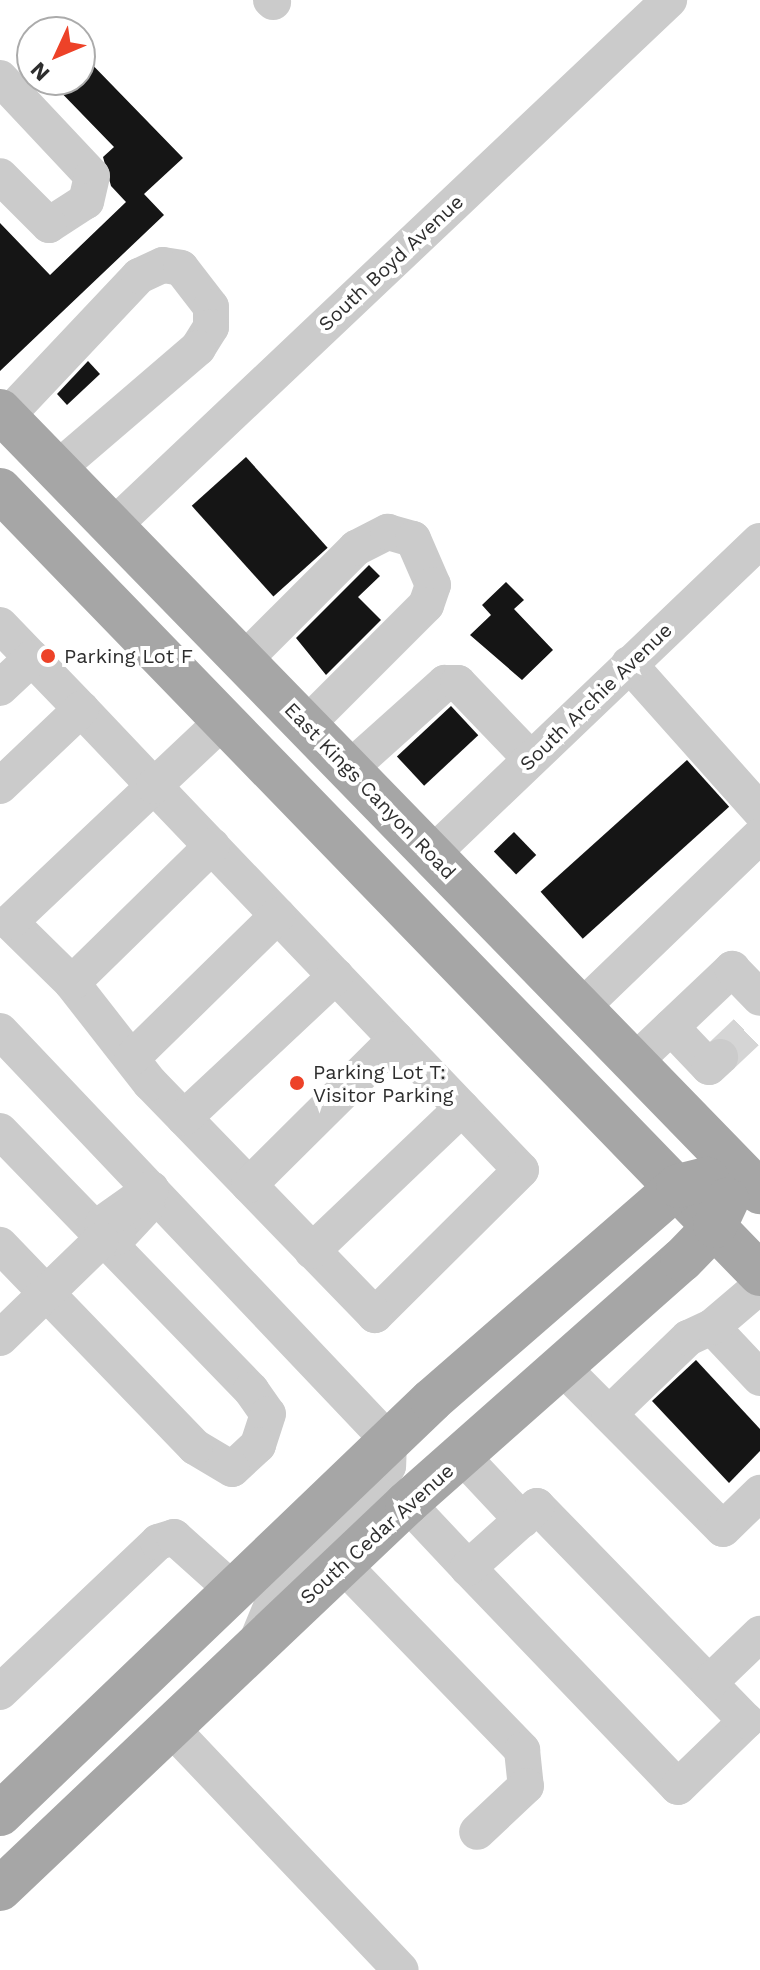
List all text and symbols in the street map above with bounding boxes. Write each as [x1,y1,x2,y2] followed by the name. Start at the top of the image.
[16,16,96,96] north arrow
[25,57,54,86] text: N
[313,189,469,337] street label: South Boyd Avenue
[514,618,678,776] street label: South Archie Avenue
[64,644,193,668] place label: Parking Lot F
[39,647,57,665] marker: Parking Lot F
[279,698,461,884] street label: East Kings Canyon Road
[313,1060,454,1107] place label: Parking Lot T: Visitor Parking
[288,1074,306,1092] marker: Parking Lot T: Visitor Parking
[295,1458,459,1610] street label: South Cedar Avenue

